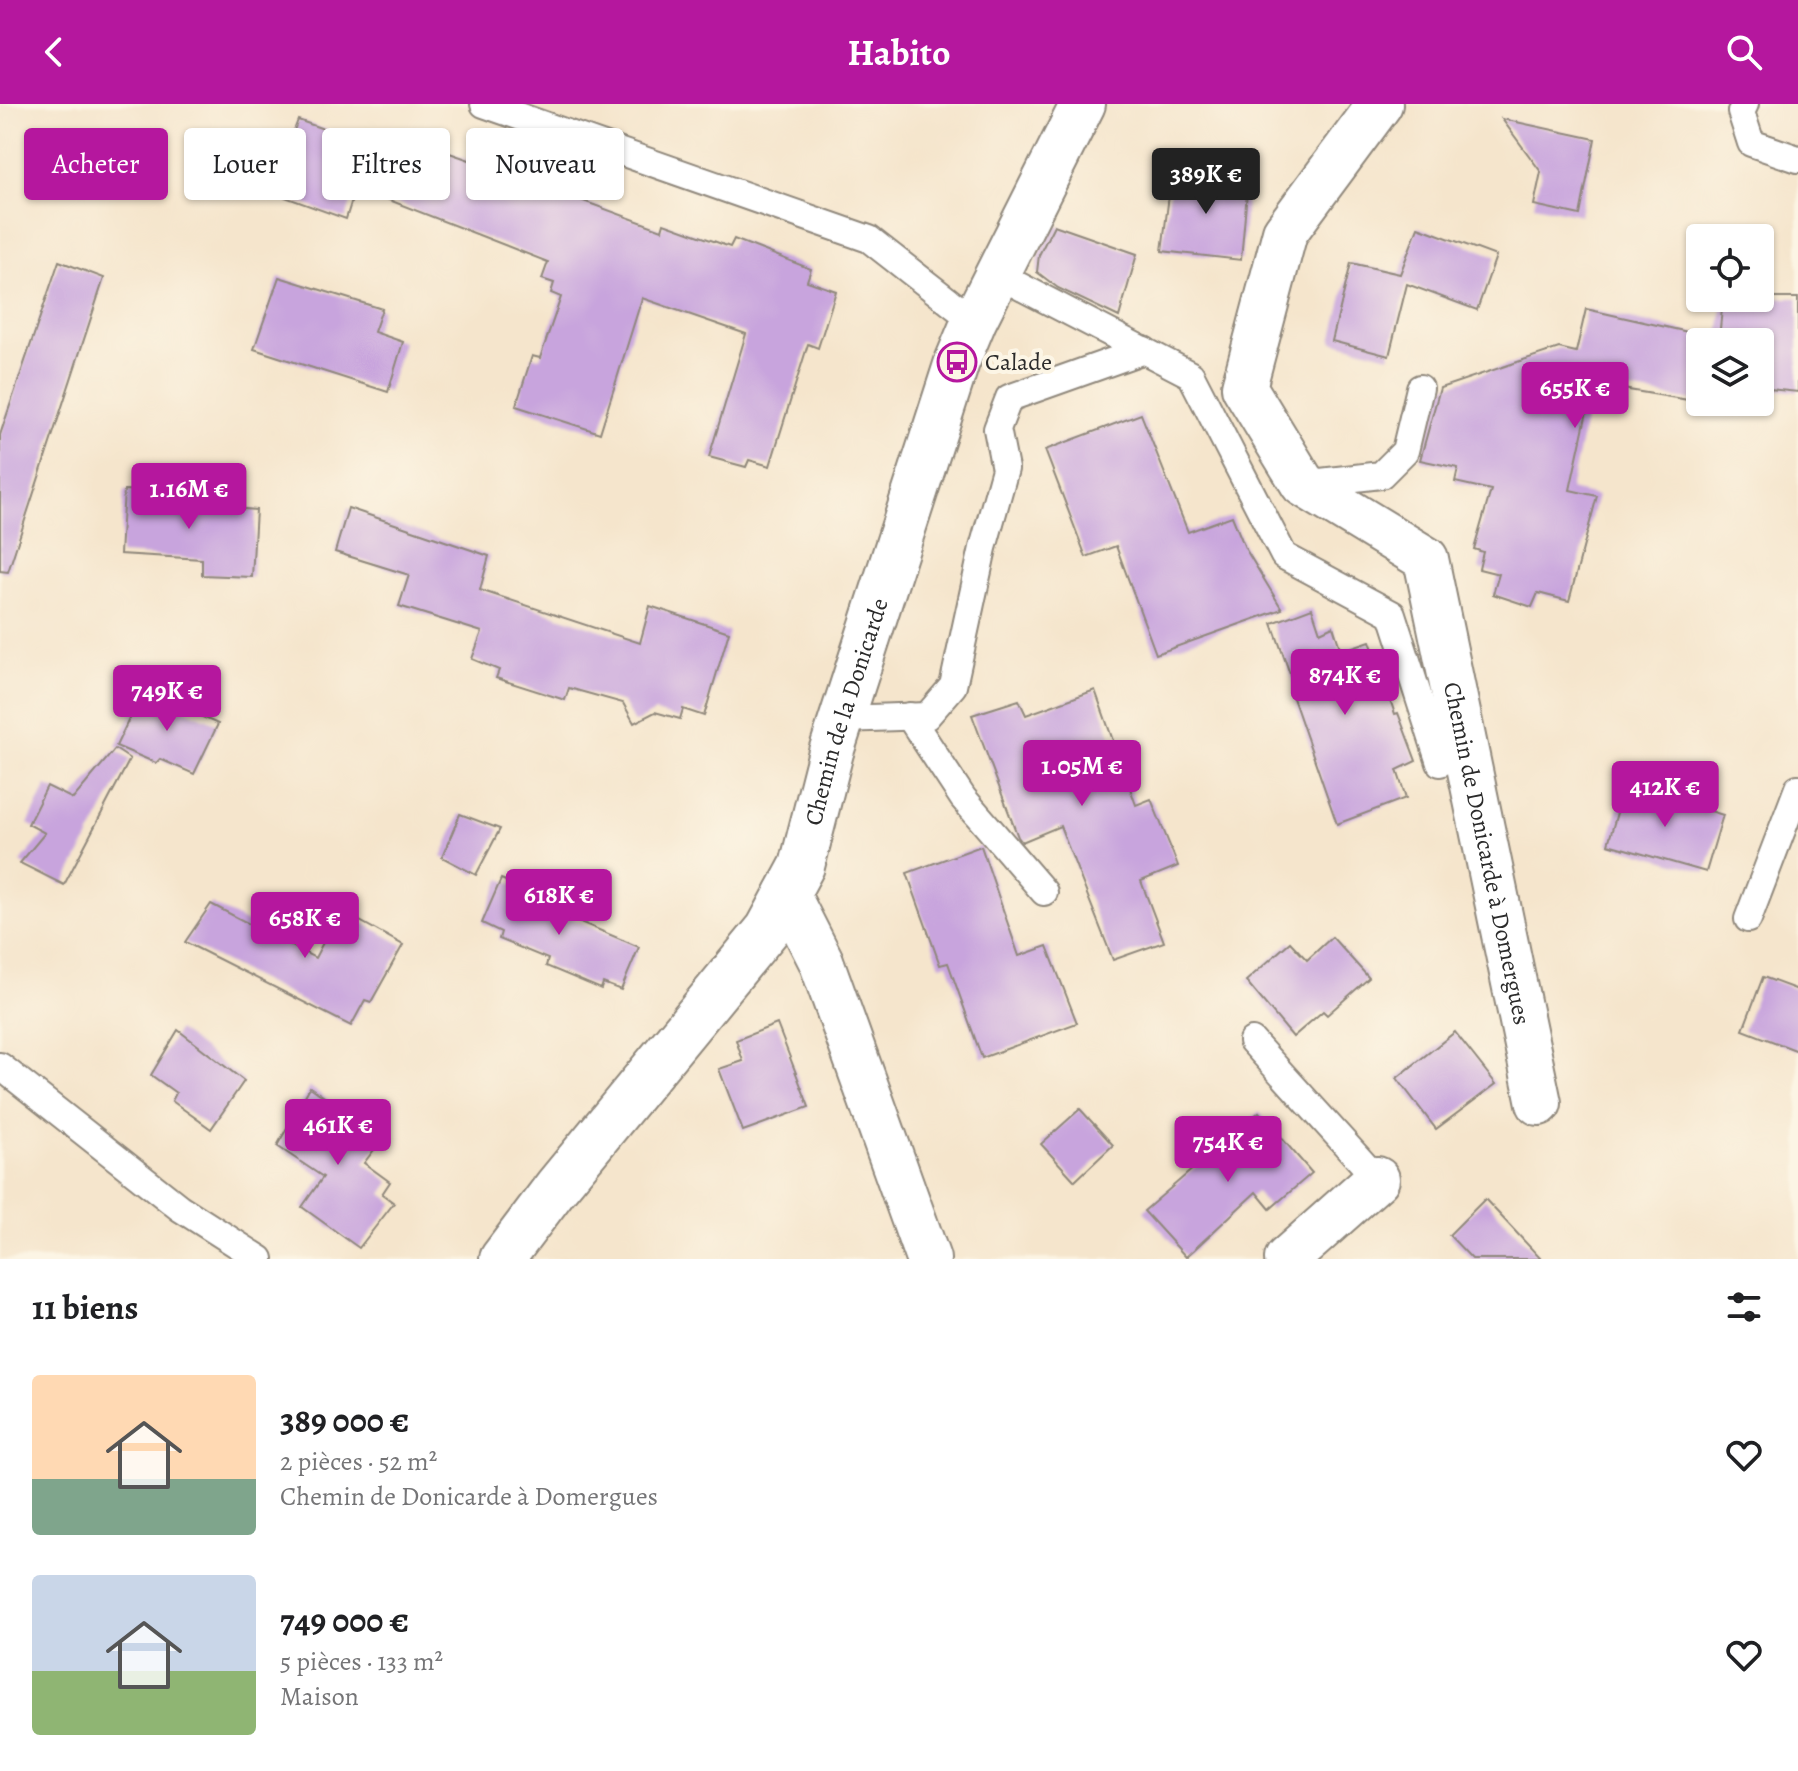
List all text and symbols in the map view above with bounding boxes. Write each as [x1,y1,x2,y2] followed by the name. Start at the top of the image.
[847,28,951,77] text: Habito
[32,30,76,74] icon: back
[1722,30,1766,74] icon: search
[24,128,168,200] chip: Acheter
[184,128,306,200] chip: Louer
[322,128,450,200] chip: Filtres
[466,128,624,200] chip: Nouveau
[1141,148,1271,216] pin: 389K €
[1170,156,1242,191] text: 389K €
[1686,224,1774,416] map controls
[1686,224,1774,312] button: locate
[1686,328,1774,416] button: layers
[936,341,978,383] bus stop icon: Calade
[985,346,1052,378] place label: Calade
[1510,362,1640,430] pin: 655K €
[1540,370,1610,405] text: 655K €
[115,463,263,531] pin: 1.16M €
[149,471,229,506] text: 1.16M €
[797,594,896,829] street label: Chemin de la Donicarde
[1280,649,1410,717] pin: 874K €
[1309,657,1381,692] text: 874K €
[102,665,232,733] pin: 749K €
[131,673,203,708] text: 749K €
[1436,679,1538,1028] street label: Chemin de Donicarde à Domergues
[1008,740,1156,808] pin: 1.05M €
[1041,748,1123,783] text: 1.05M €
[1600,761,1730,829] pin: 412K €
[1630,769,1700,804] text: 412K €
[494,869,624,937] pin: 618K €
[524,877,594,912] text: 618K €
[240,892,370,960] pin: 658K €
[269,900,341,935] text: 658K €
[273,1099,403,1167] pin: 461K €
[303,1107,373,1142] text: 461K €
[1163,1116,1293,1184] pin: 754K €
[1193,1124,1263,1159] text: 754K €
[32,1284,138,1331] text: 11 biens
[1722,1285,1766,1329] icon: filters
[280,1397,409,1444] text: 389 000 €
[96,1407,192,1503] icon: home
[1722,1433,1766,1477] icon: heart
[280,1444,437,1479] text: 2 pièces · 52 m²
[280,1479,658,1514] text: Chemin de Donicarde à Domergues
[280,1597,409,1644] text: 749 000 €
[96,1607,192,1703] icon: home
[1722,1633,1766,1677] icon: heart
[280,1644,443,1679] text: 5 pièces · 133 m²
[280,1679,359,1714] text: Maison

